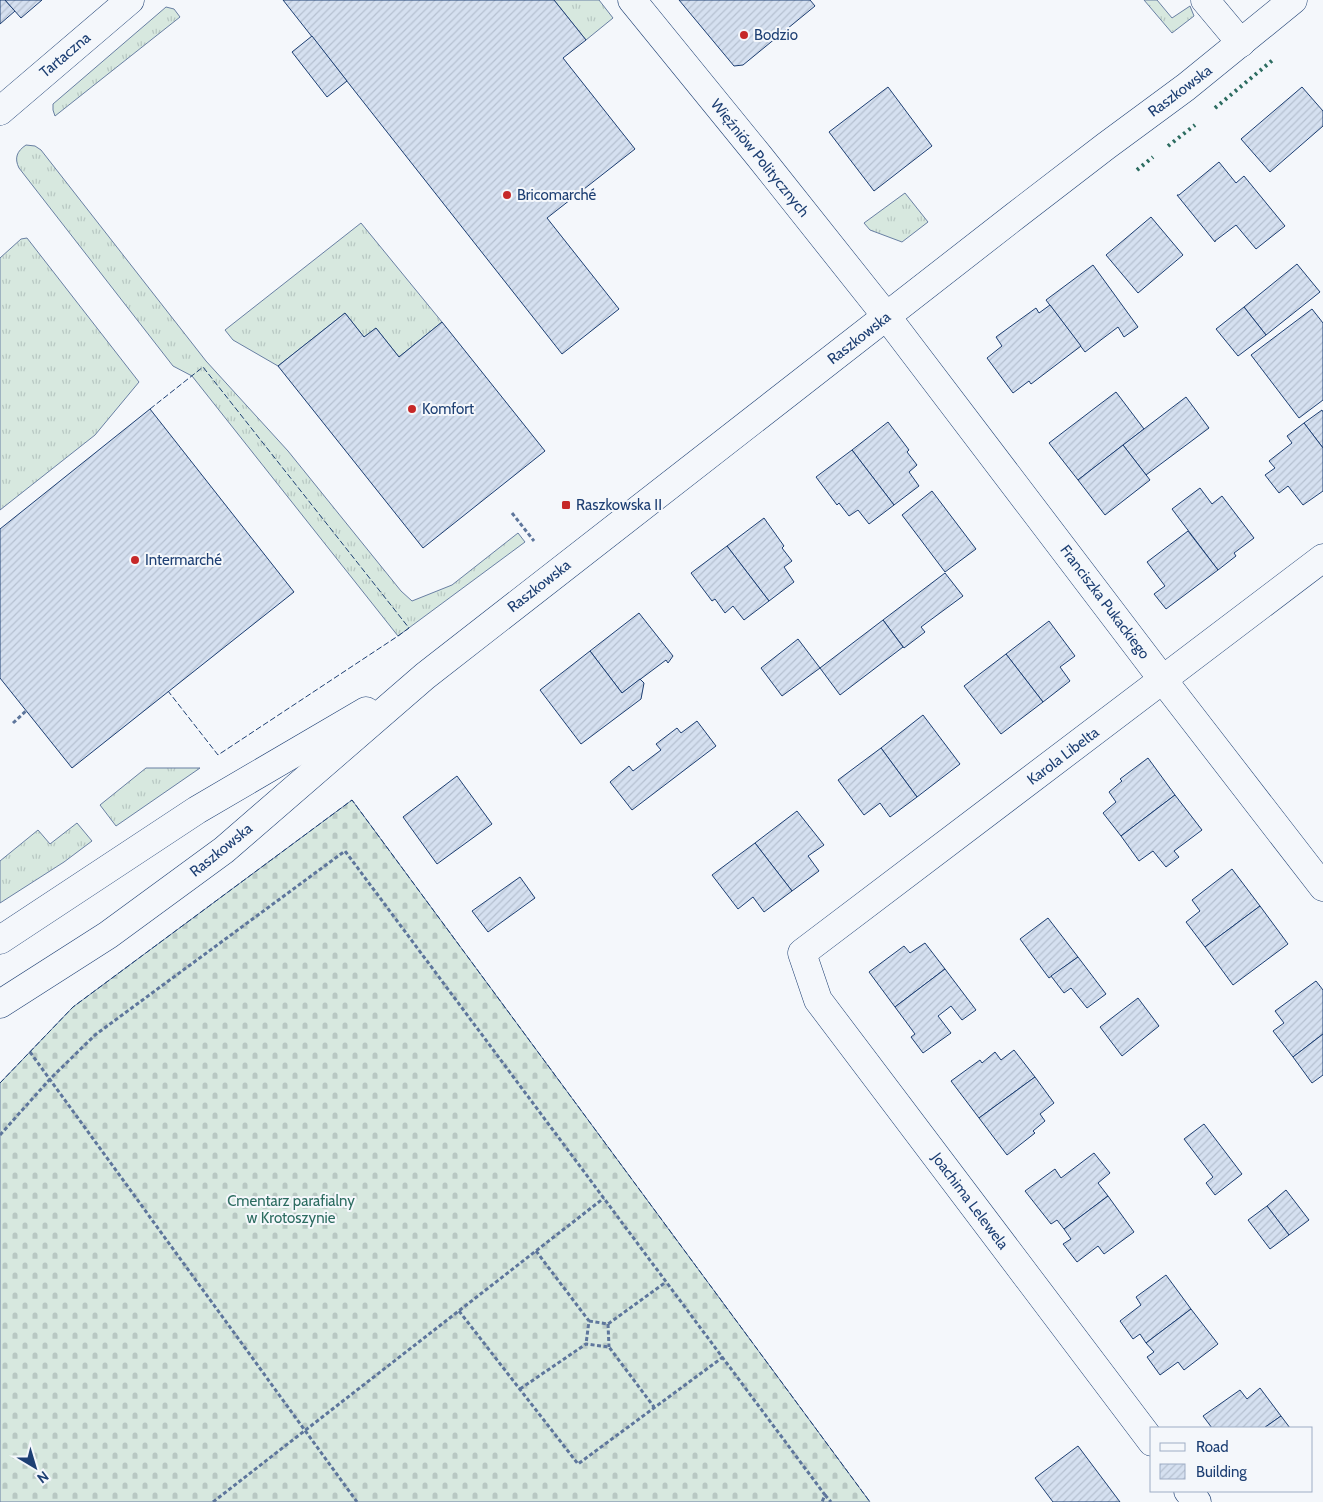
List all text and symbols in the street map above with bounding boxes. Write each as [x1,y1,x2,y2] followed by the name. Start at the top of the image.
[754,26,798,44] place label: Bodzio
[36,28,95,81] street label: Tartaczna
[738,29,750,41] marker: Bodzio
[1145,61,1216,121] street label: Raszkowska
[707,95,813,221] street label: Więźniów Politycznych
[517,186,597,204] place label: Bricomarché
[501,189,513,201] marker: Bricomarché
[824,307,895,368] street label: Raszkowska
[422,400,474,418] place label: Komfort
[406,403,418,415] marker: Komfort
[576,496,662,514] place label: Raszkowska II
[560,499,572,511] marker: Raszkowska II
[1056,541,1154,663] street label: Franciszka Pukackiego
[145,551,222,569] place label: Intermarché
[129,554,141,566] marker: Intermarché
[504,555,575,616] street label: Raszkowska
[1024,723,1103,789] street label: Karola Libelta
[186,819,256,881] street label: Raszkowska
[927,1148,1013,1254] street label: Joachima Lelewela
[227,1192,355,1227] park label: Cmentarz parafialny w Krotoszynie
[1150,1427,1313,1492] legend
[1196,1438,1229,1456] text: Road
[10,1442,60,1492] north arrow
[1196,1463,1247,1481] text: Building
[34,1467,52,1487] text: N

